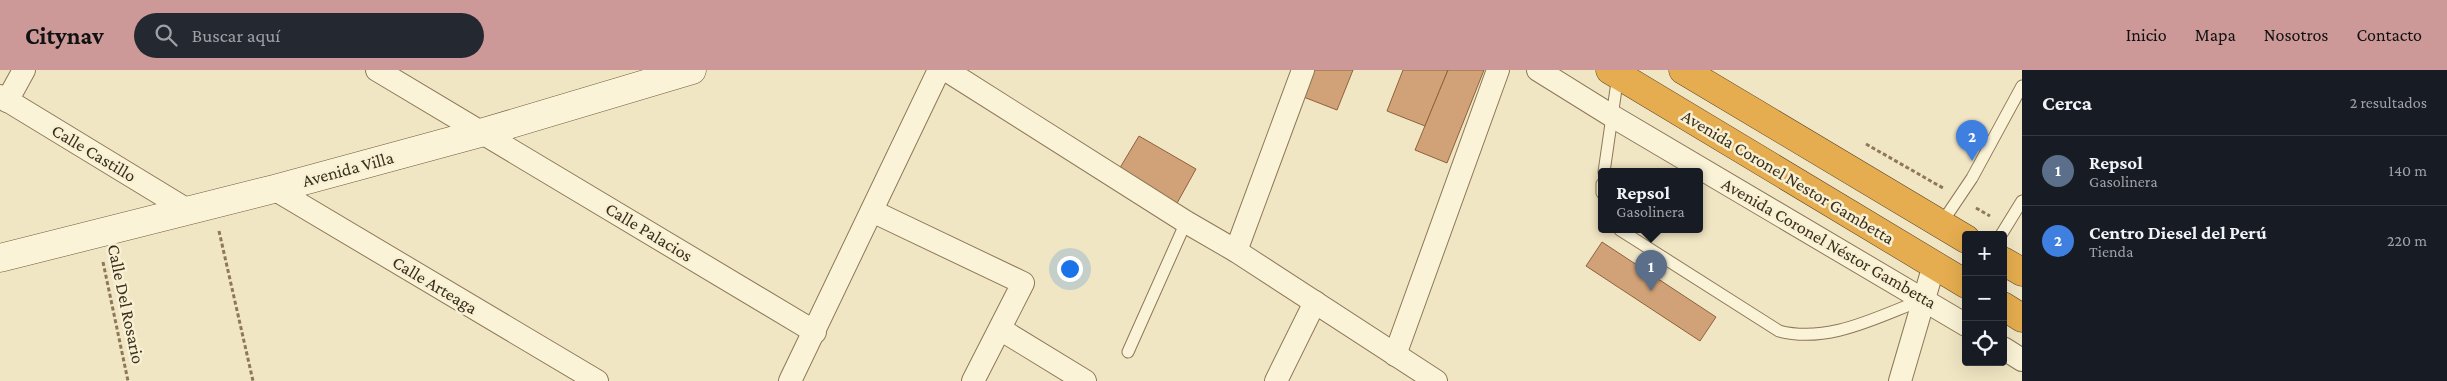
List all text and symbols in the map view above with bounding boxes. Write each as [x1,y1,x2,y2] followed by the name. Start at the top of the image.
[134,13,484,58] search box
[152,21,180,49] icon: search
[25,22,104,49] text: Citynav
[192,25,280,46] text: Buscar aquí
[2126,25,2167,45] text: Inicio
[2195,25,2236,45] text: Mapa
[2264,25,2328,45] text: Nosotros
[2356,25,2422,45] text: Contacto
[2042,91,2092,115] text: Cerca
[2350,94,2427,111] text: 2 resultados
[1678,106,1898,248] street label: Avenida Coronel Nestor Gambetta
[48,120,140,186] street label: Calle Castillo
[1956,120,1988,161] pin: 2
[300,147,396,191] street label: Avenida Villa
[2089,152,2143,173] text: Repsol
[2055,162,2061,179] text: 1
[2389,162,2427,179] text: 140 m
[1598,168,1703,233] popup
[1718,173,1940,313] street label: Avenida Coronel Néstor Gambetta
[2089,173,2158,190] text: Gasolinera
[1616,182,1670,203] text: Repsol
[602,198,696,266] street label: Calle Palacios
[1616,203,1685,220] text: Gasolinera
[2089,222,2267,243] text: Centro Diesel del Perú
[1962,231,2007,366] map controls
[1962,231,2007,276] button: +
[2054,232,2062,249] text: 2
[2387,232,2427,249] text: 220 m
[104,242,148,366] street label: Calle Del Rosario
[2089,243,2133,260] text: Tienda
[1635,250,1667,291] pin: 1
[389,252,481,318] street label: Calle Arteaga
[1057,256,1083,282] your location
[1962,276,2007,321] button: −
[1962,321,2007,366] button: locate

